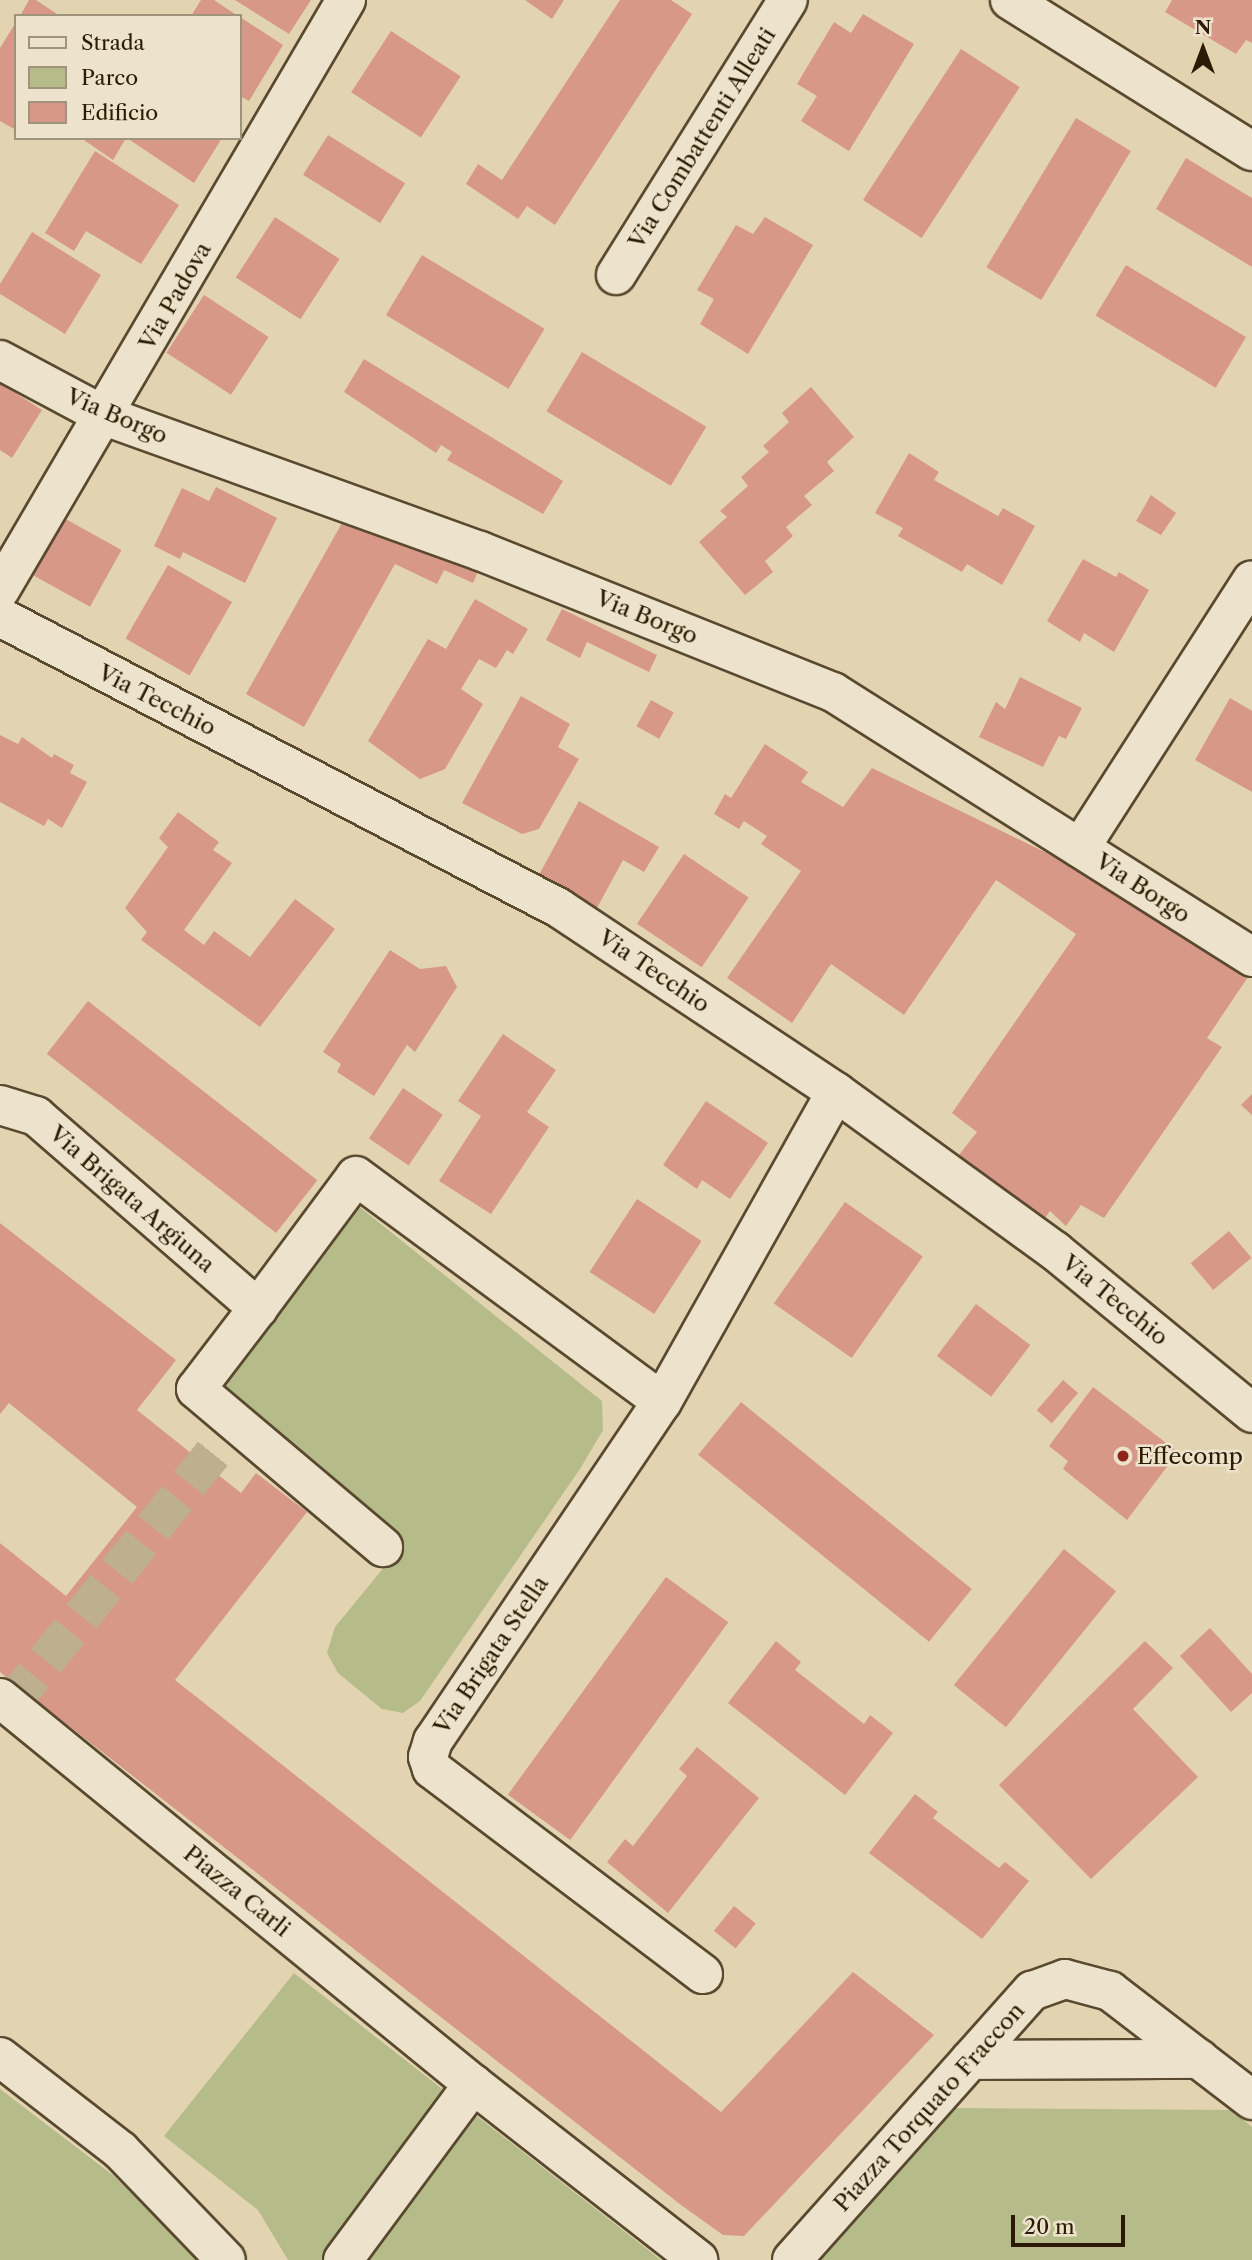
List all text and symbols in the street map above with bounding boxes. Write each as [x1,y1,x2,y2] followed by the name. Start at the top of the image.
[14,14,242,140] legend
[1168,14,1238,84] north arrow
[1195,16,1211,39] text: N
[622,22,782,254] street label: Via Combattenti Alleati
[81,30,145,55] text: Strada
[81,65,138,90] text: Parco
[81,100,158,125] text: Edificio
[133,237,217,355] street label: Via Padova
[62,382,172,450] street label: Via Borgo
[592,584,702,650] street label: Via Borgo
[93,658,221,742] street label: Via Tecchio
[1090,847,1196,929] street label: Via Borgo
[593,923,715,1019] street label: Via Tecchio
[43,1119,221,1279] street label: Via Brigata Argiuna
[1056,1249,1174,1351] street label: Via Tecchio
[1137,1442,1243,1470] place label: Effecomp
[1115,1448,1131,1464] marker: Effecomp
[428,1570,554,1740] street label: Via Brigata Stella
[178,1839,296,1943] street label: Piazza Carli
[828,1996,1030,2218] street label: Piazza Torquato Fraccon
[1014,2200,1128,2244] scale bar
[1024,2214,1075,2239] text: 20 m

